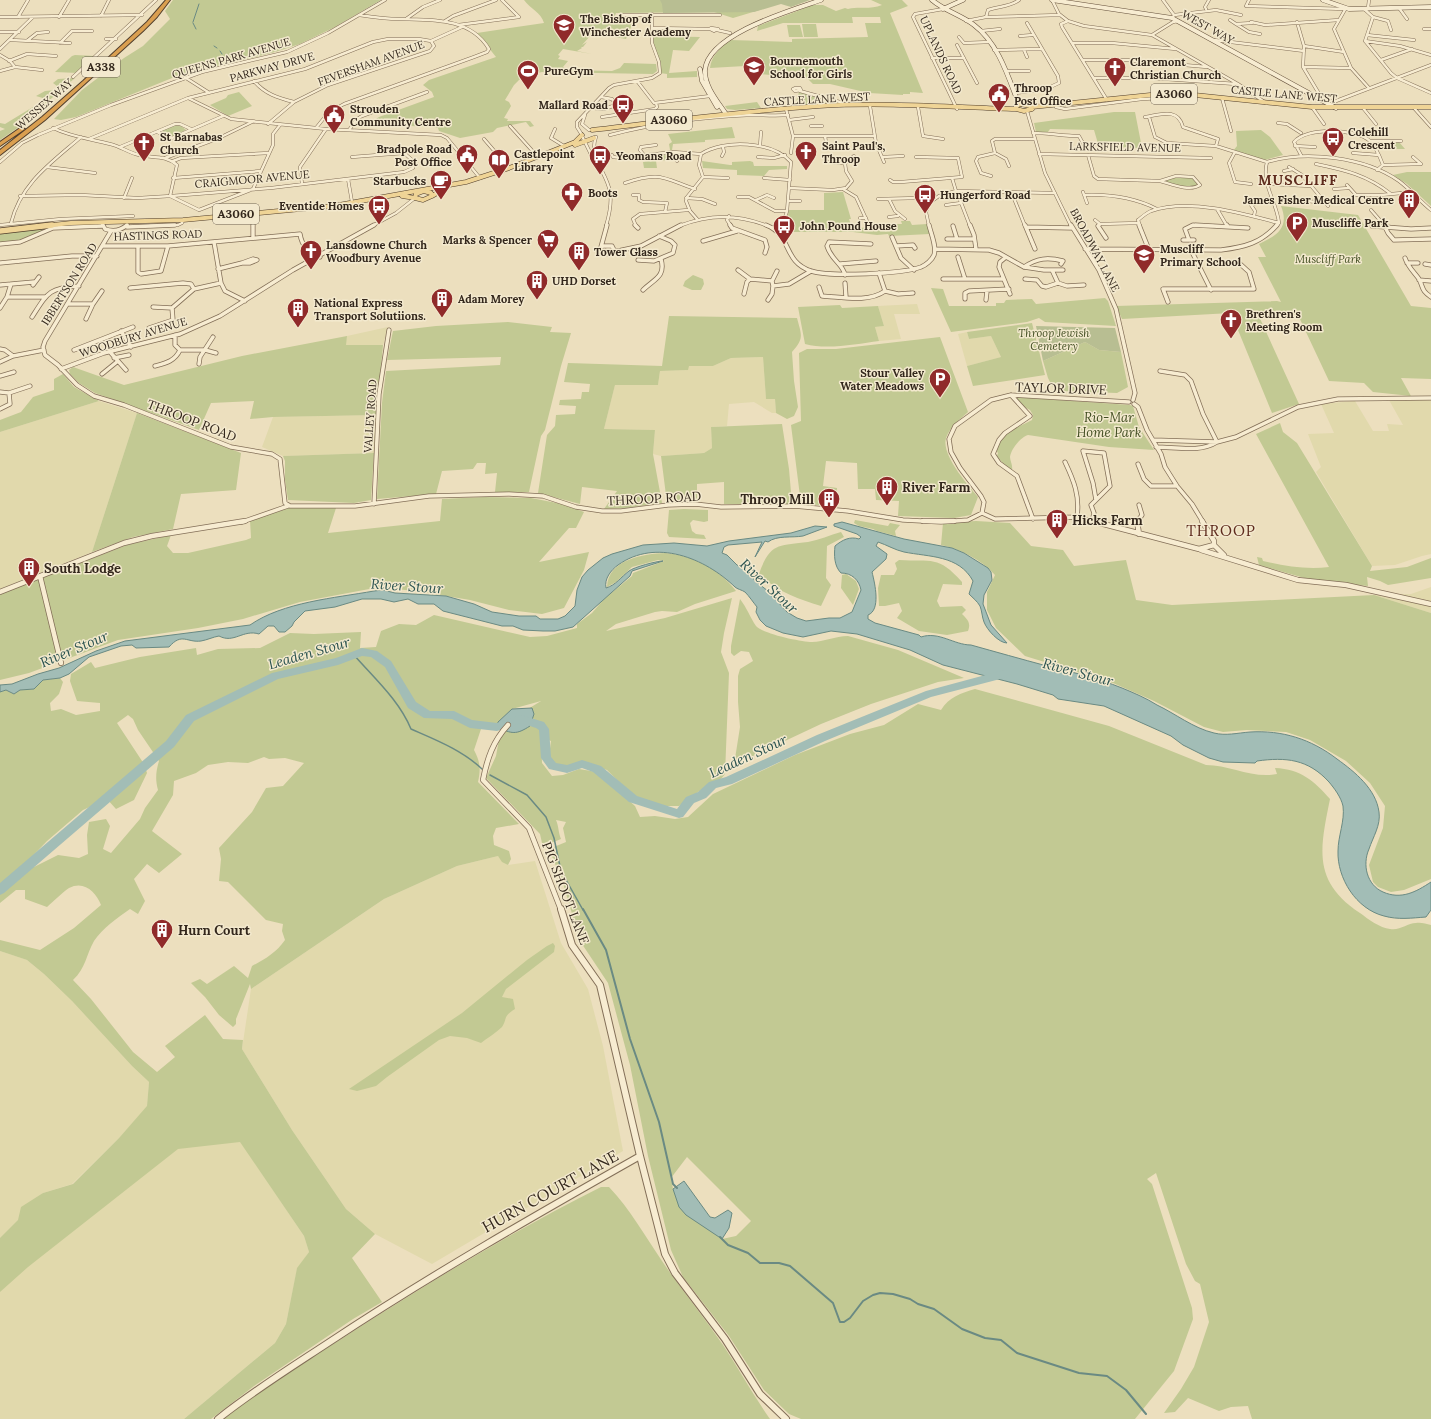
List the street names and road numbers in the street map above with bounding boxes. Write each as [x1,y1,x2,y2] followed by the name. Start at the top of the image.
[1179,7,1238,48] street label: WEST WAY
[917,14,965,96] street label: UPLANDS ROAD
[170,34,292,82] street label: QUEENS PARK AVENUE
[316,37,426,89] street label: FEVERSHAM AVENUE
[228,49,316,85] street label: PARKWAY DRIVE
[82,57,120,77] road number: A338
[13,75,76,133] street label: WESSEX WAY
[1230,82,1338,106] street label: CASTLE LANE WEST
[1151,84,1197,104] road number: A3060
[763,89,871,109] street label: CASTLE LANE WEST
[646,110,692,130] road number: A3060
[1069,139,1181,155] street label: LARKSFIELD AVENUE
[194,167,310,191] street label: CRAIGMOOR AVENUE
[213,204,259,224] road number: A3060
[1067,206,1123,294] street label: BROADWAY LANE
[113,226,203,244] street label: HASTINGS ROAD
[38,240,100,328] street label: IBBERTSON ROAD
[77,314,189,360] street label: WOODBURY AVENUE
[1015,378,1107,399] street label: TAYLOR DRIVE
[360,379,380,454] street label: VALLEY ROAD
[145,396,239,445] street label: THROOP ROAD
[606,488,702,509] street label: THROOP ROAD
[538,839,593,947] street label: PIG SHOOT LANE
[478,1145,622,1237] street label: HURN COURT LANE

